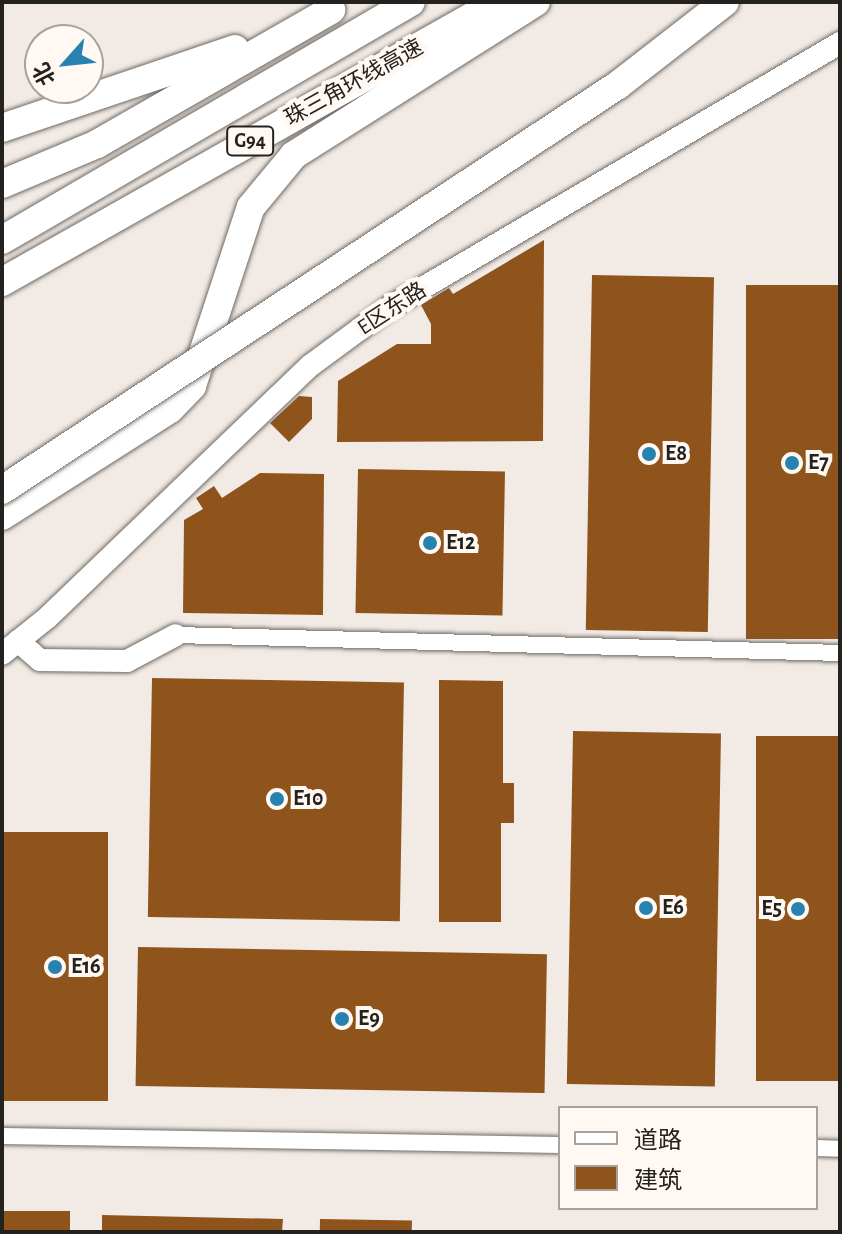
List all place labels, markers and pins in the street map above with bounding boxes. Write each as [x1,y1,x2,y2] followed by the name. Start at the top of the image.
[665,441,687,467] place label: E8
[640,445,658,463] marker: E8
[808,450,829,476] place label: E7
[783,454,801,472] marker: E7
[446,530,475,556] place label: E12
[421,534,439,552] marker: E12
[293,786,324,812] place label: E10
[268,790,286,808] marker: E10
[662,895,684,921] place label: E6
[761,896,782,922] place label: E5
[637,899,655,917] marker: E6
[789,900,807,918] marker: E5
[71,954,101,980] place label: E16
[46,958,64,976] marker: E16
[358,1006,380,1032] place label: E9
[333,1010,351,1028] marker: E9

